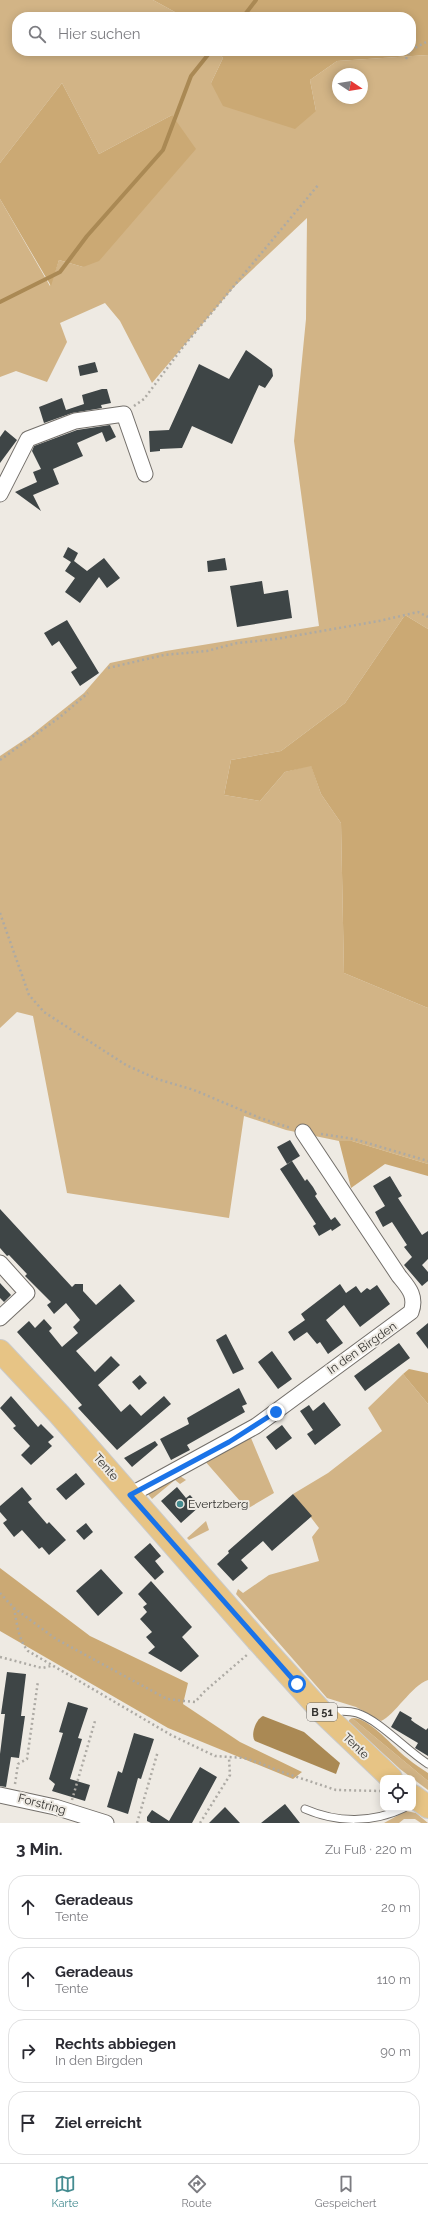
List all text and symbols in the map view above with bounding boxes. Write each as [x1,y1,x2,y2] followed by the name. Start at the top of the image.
[12,12,416,56] search box
[26,23,48,45] icon: search
[58,25,141,43] text: Hier suchen
[332,68,368,104] north arrow
[325,1319,399,1377] street label: In den Birgden
[267,1403,285,1421] route end
[91,1451,121,1483] street label: Tente
[188,1497,248,1511] place label: Evertzberg
[175,1499,185,1509] marker: Evertzberg
[288,1675,306,1693] route start
[307,1703,337,1721] road number: B 51
[340,1730,372,1762] street label: Tente
[380,1775,416,1811] map controls
[380,1775,416,1811] button: locate
[16,1791,68,1817] street label: Forstring
[16,1839,63,1859] text: 3 Min.
[325,1842,412,1857] text: Zu Fuß · 220 m
[55,1891,133,1909] text: Geradeaus
[17,1896,39,1918] icon: ahead
[381,1900,411,1915] text: 20 m
[55,1909,89,1924] text: Tente
[55,1963,133,1981] text: Geradeaus
[17,1968,39,1990] icon: ahead
[377,1972,411,1987] text: 110 m
[55,1981,89,1996] text: Tente
[55,2035,176,2053] text: Rechts abbiegen
[17,2040,39,2062] icon: right
[380,2044,411,2059] text: 90 m
[55,2053,143,2068] text: In den Birgden
[17,2112,39,2134] icon: arrive
[55,2114,142,2132] text: Ziel erreicht
[52,2173,79,2210] tab: Karte
[182,2173,212,2210] tab: Route
[315,2173,376,2210] tab: Gespeichert

